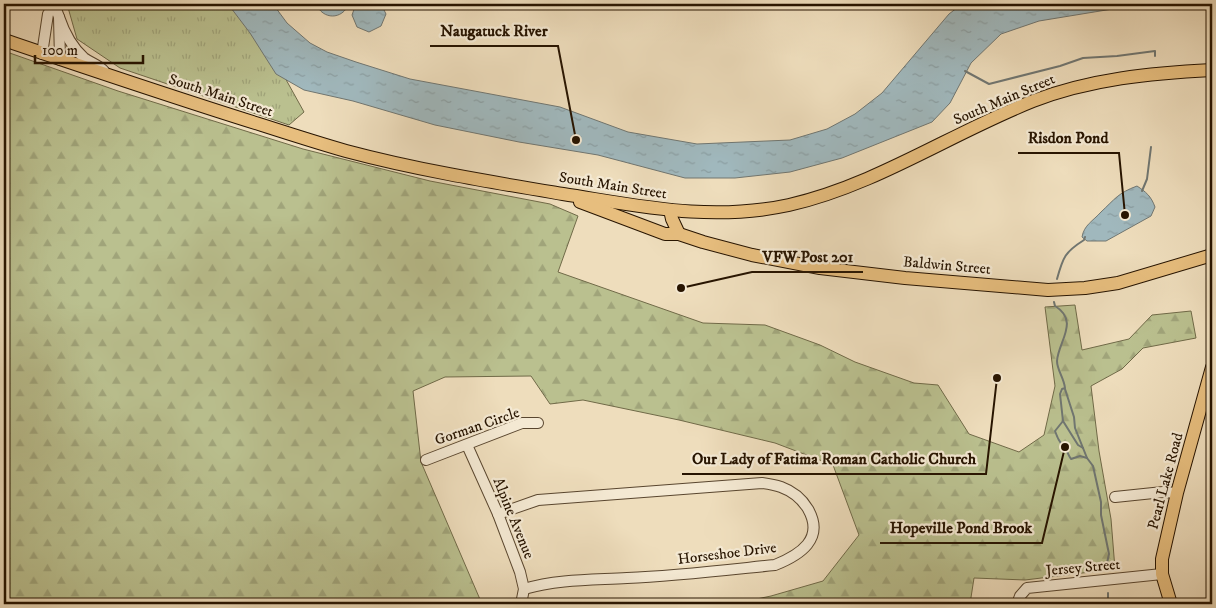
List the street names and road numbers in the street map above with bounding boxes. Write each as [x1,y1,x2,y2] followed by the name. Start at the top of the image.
[950,69,1058,129] street label: South Main Street
[166,70,276,121] street label: South Main Street
[558,168,668,203] street label: South Main Street
[902,252,992,279] street label: Baldwin Street
[432,403,522,450] street label: Gorman Circle
[1143,430,1188,532] street label: Pearl Lake Road
[489,475,538,562] street label: Alpine Avenue
[677,538,778,569] street label: Horseshoe Drive
[1043,555,1121,580] street label: Jersey Street

